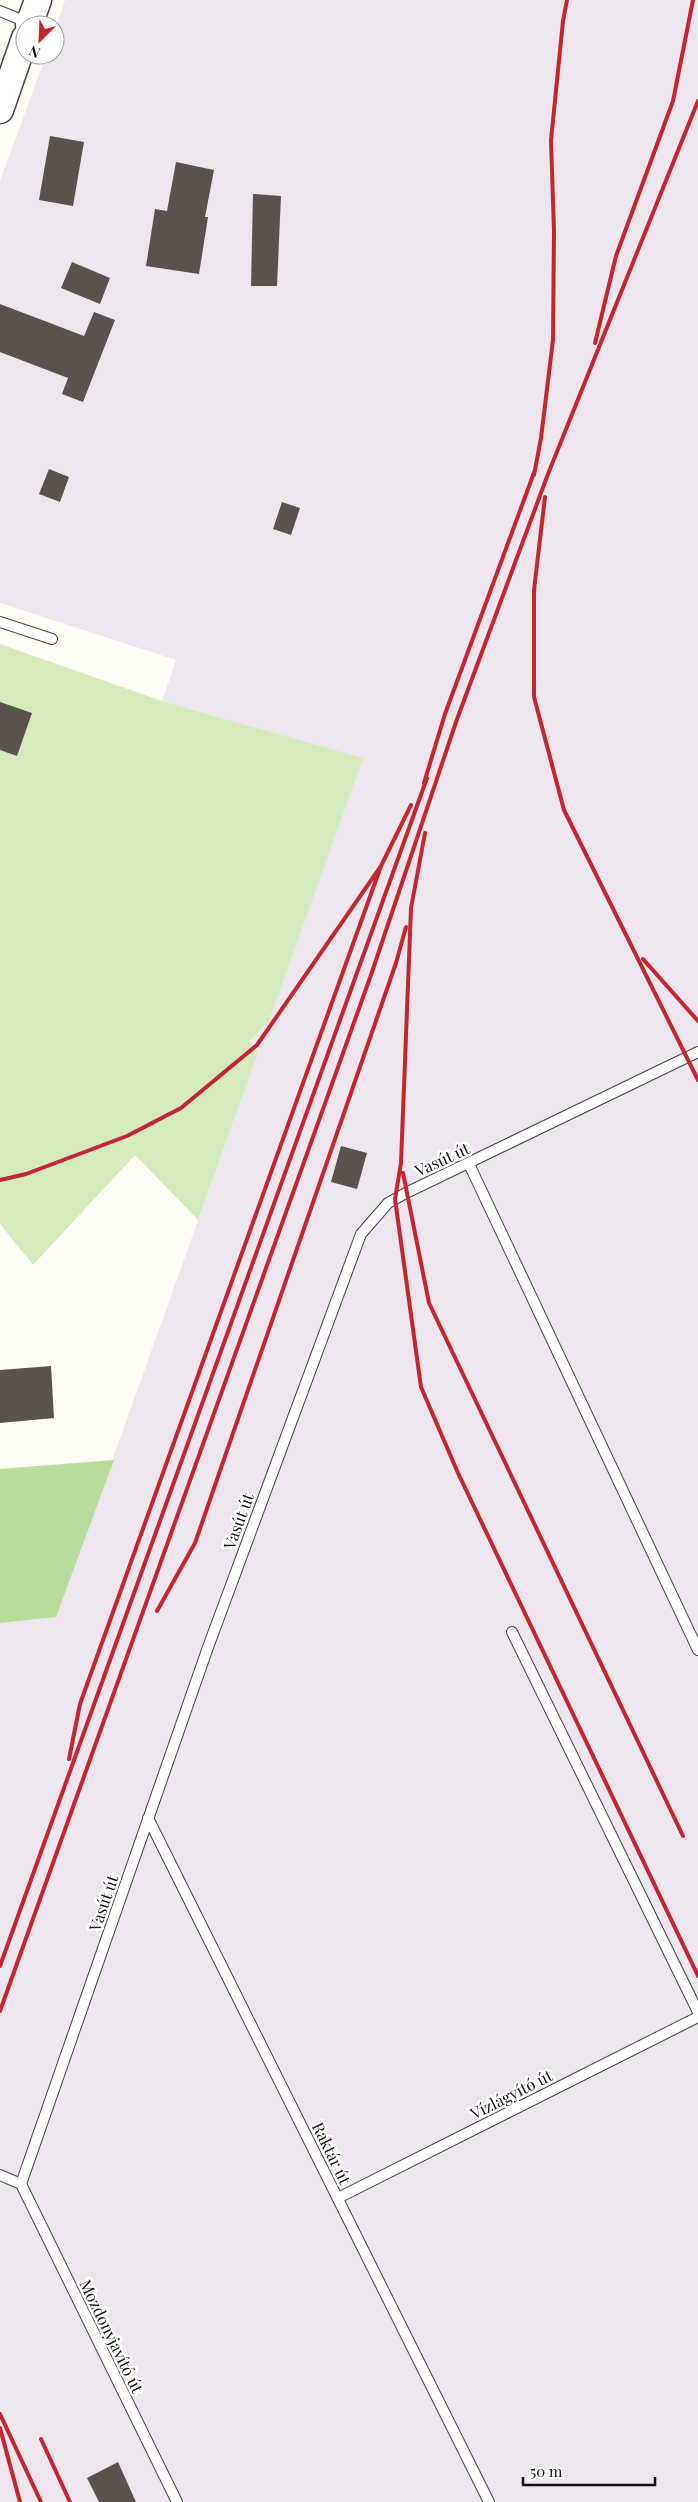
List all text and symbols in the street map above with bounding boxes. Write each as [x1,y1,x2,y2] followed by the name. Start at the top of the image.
[15,15,65,65] north arrow
[26,42,43,63] text: N
[410,1137,473,1181] street label: Vasút út
[218,1490,258,1553] street label: Vasút út
[83,1872,122,1935] street label: Vasút út
[466,2064,556,2124] street label: Vízlágyító út
[308,2119,356,2188] street label: Raktár út
[75,2276,149,2396] street label: Mozdonyjavító út
[523,2454,656,2486] scale bar
[530,2461,563,2481] text: 50 m

